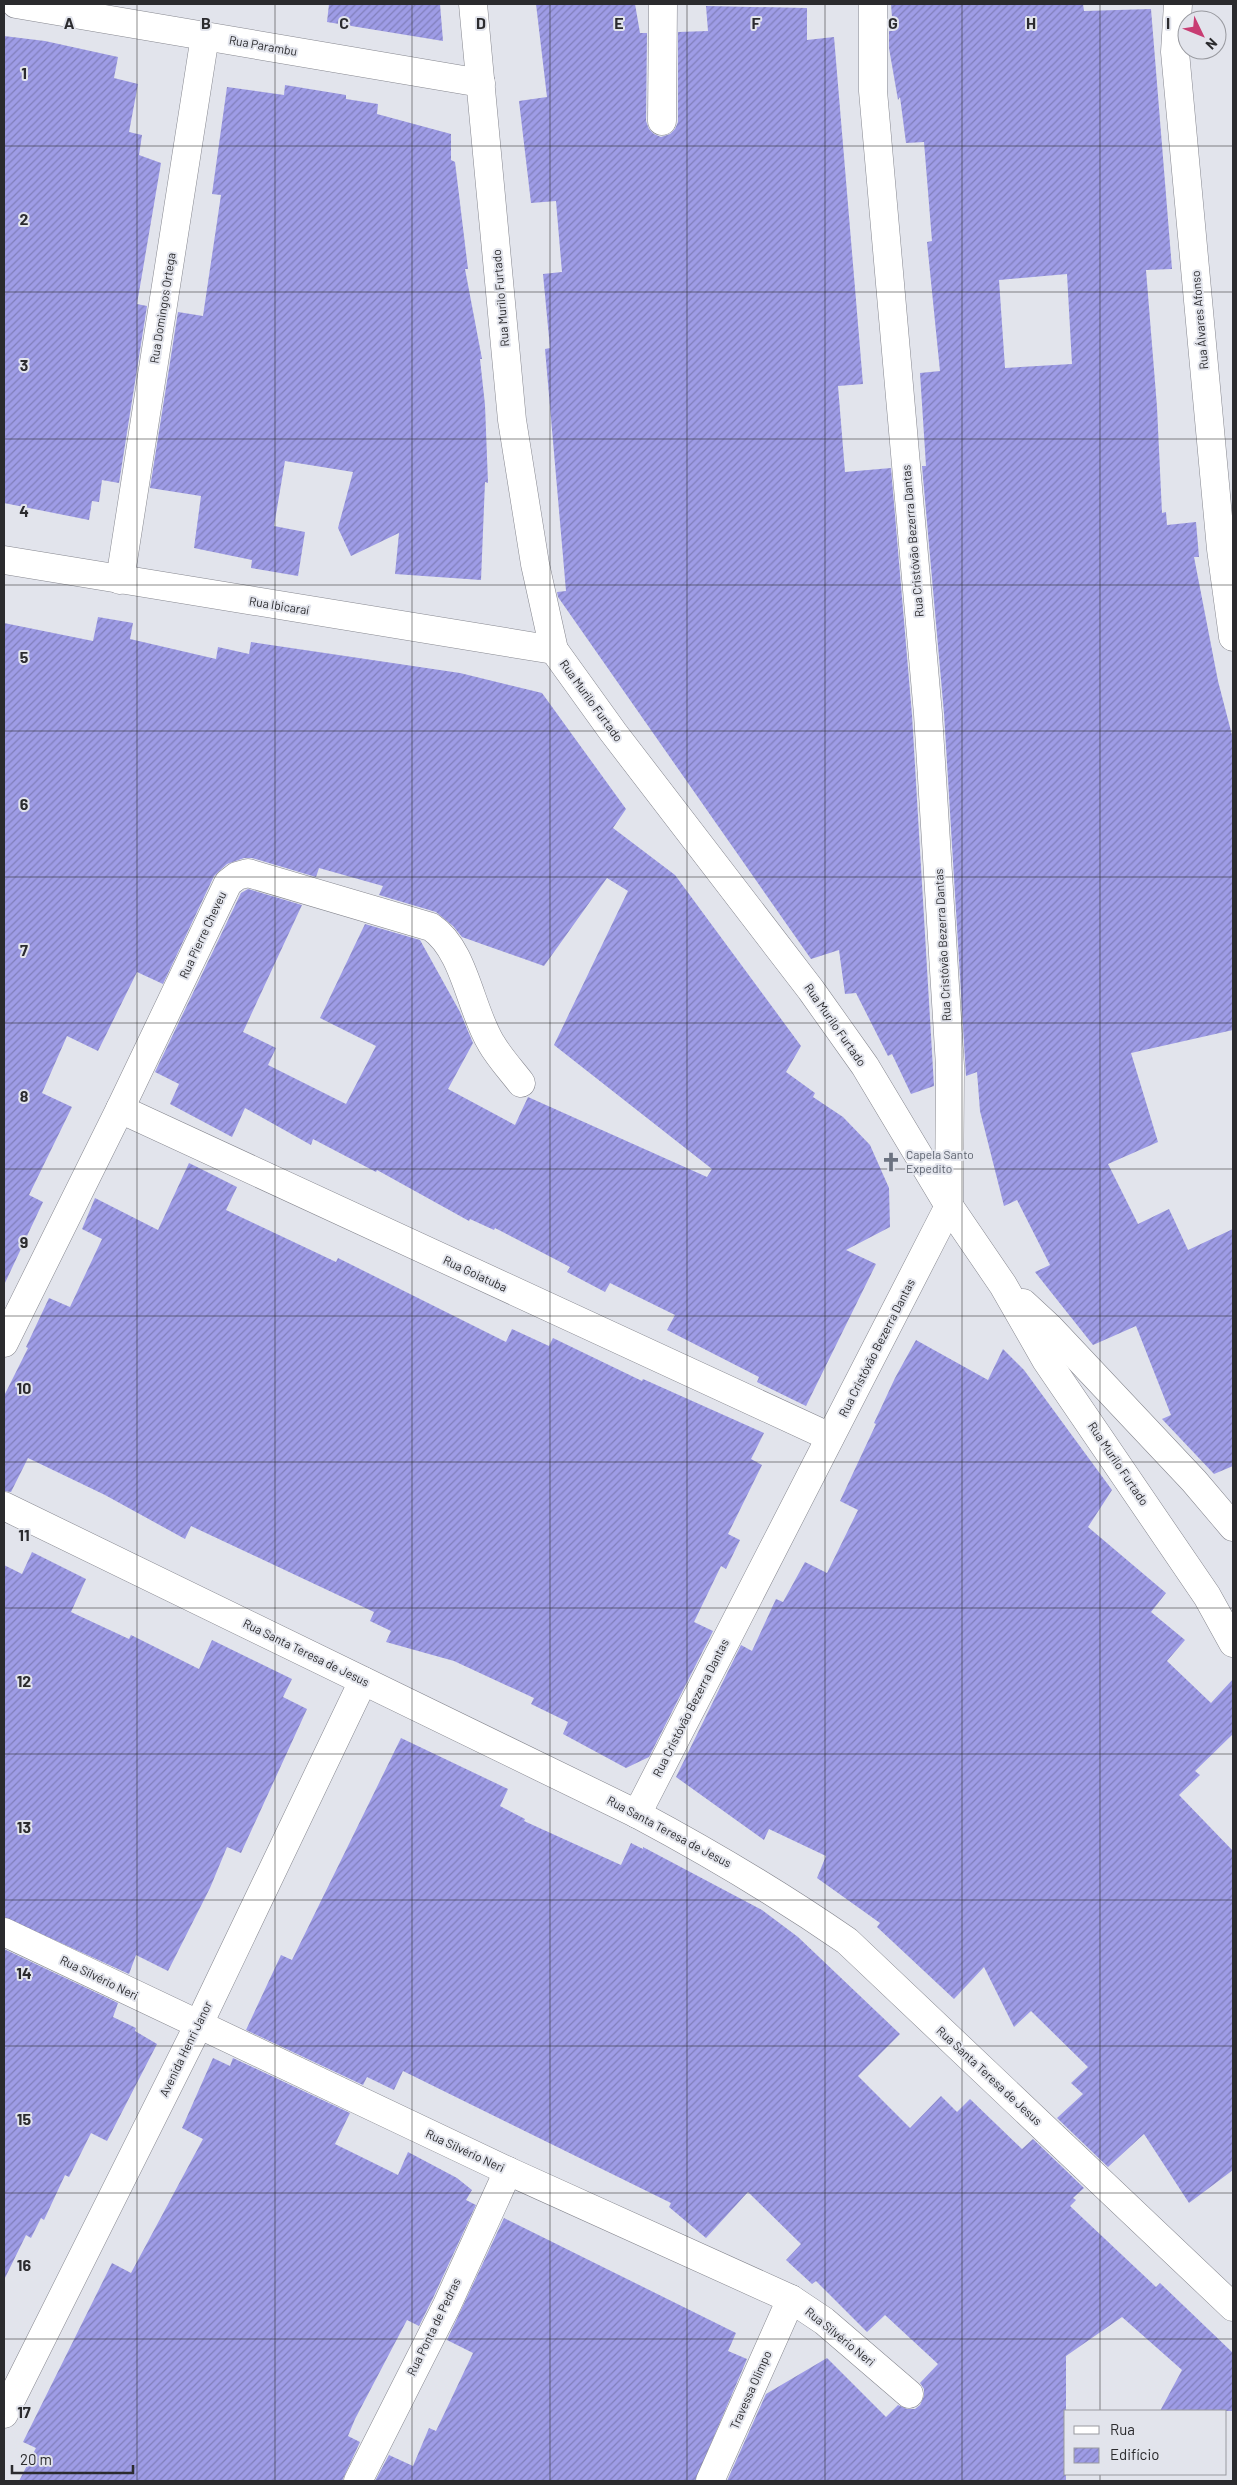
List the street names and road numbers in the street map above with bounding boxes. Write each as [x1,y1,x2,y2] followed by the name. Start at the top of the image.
[228,32,298,58] street label: Rua Parambu
[489,249,511,347] street label: Rua Murilo Furtado
[146,251,178,364] street label: Rua Domingos Ortega
[1188,270,1210,370] street label: Rua Álvares Afonso
[898,464,926,618] street label: Rua Cristóvão Bezerra Dantas
[248,593,311,617] street label: Rua Ibicaraí
[557,657,626,744] street label: Rua Murilo Furtado
[931,868,953,1022] street label: Rua Cristóvão Bezerra Dantas
[176,889,228,980] street label: Rua Pierre Cheveu
[802,980,870,1068] street label: Rua Murilo Furtado
[441,1252,510,1294] street label: Rua Goiatuba
[835,1276,917,1419] street label: Rua Cristóvão Bezerra Dantas
[1086,1419,1152,1508] street label: Rua Murilo Furtado
[241,1615,372,1689] street label: Rua Santa Teresa de Jesus
[649,1636,731,1779] street label: Rua Cristóvão Bezerra Dantas
[605,1792,734,1870] street label: Rua Santa Teresa de Jesus
[58,1952,141,2002] street label: Rua Silvério Neri
[156,1998,215,2099] street label: Avenida Henri Janor
[934,2023,1045,2128] street label: Rua Santa Teresa de Jesus
[424,2126,507,2174] street label: Rua Silvério Neri
[403,2275,463,2378] street label: Rua Ponta de Pedras
[803,2304,878,2369] street label: Rua Silvério Neri
[726,2348,774,2431] street label: Travessa Olimpo

